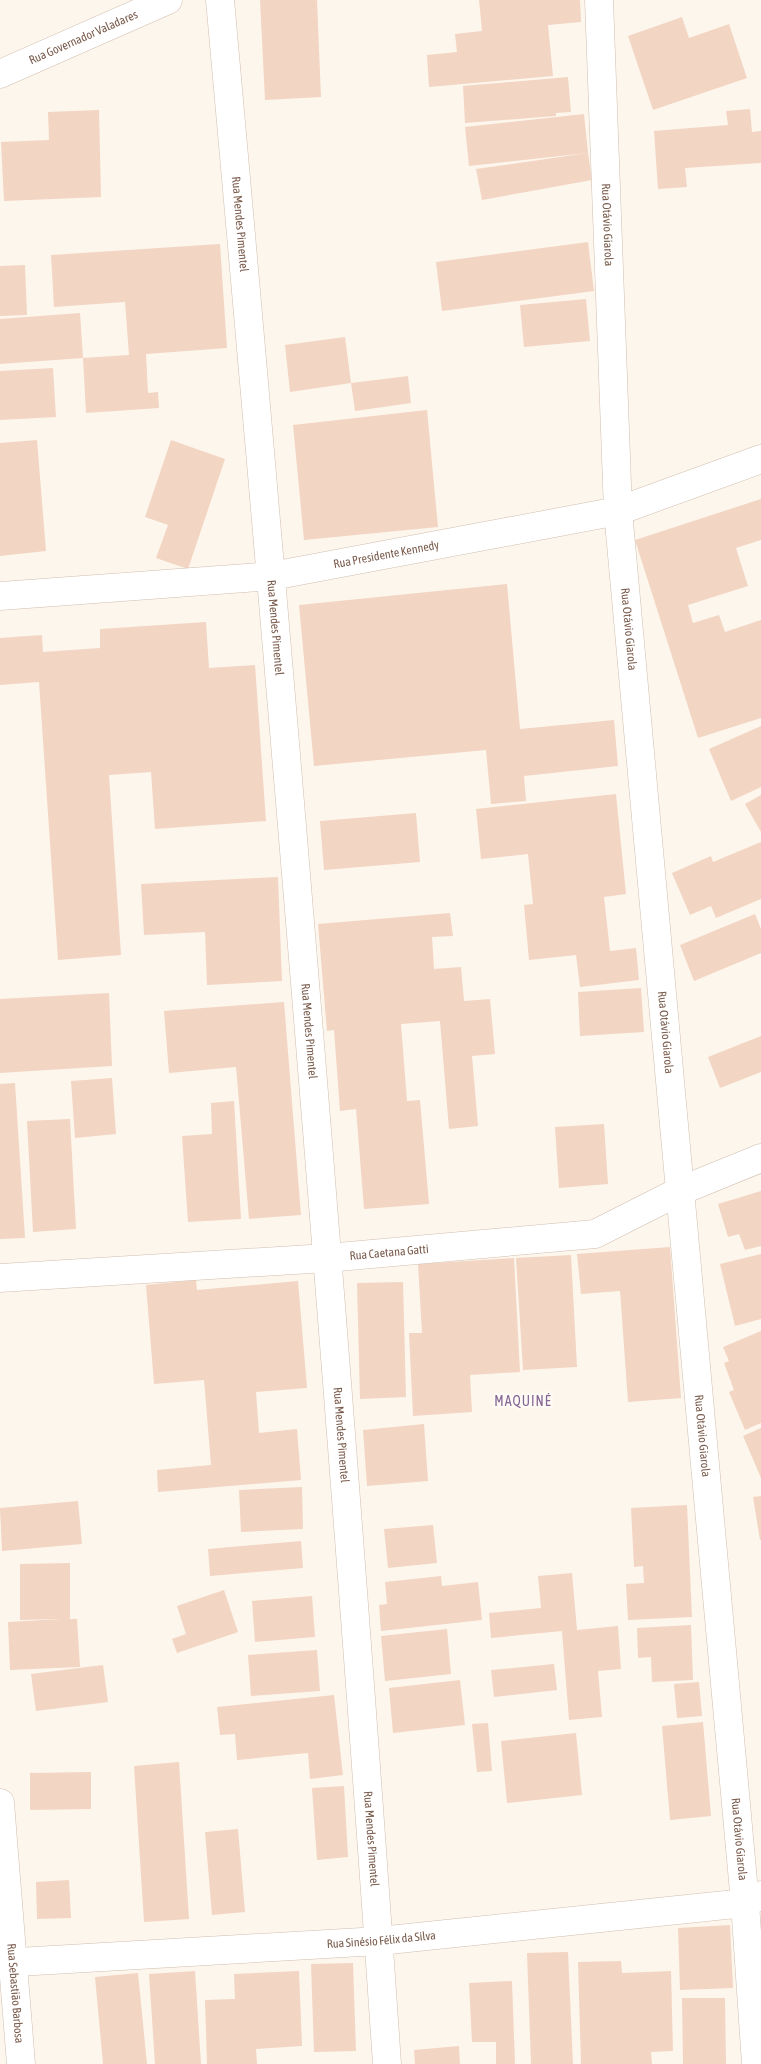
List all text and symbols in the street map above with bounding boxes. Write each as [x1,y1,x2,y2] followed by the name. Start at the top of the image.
[27,7,140,67] street label: Rua Governador Valadares
[229,176,251,273] street label: Rua Mendes Pimentel
[599,183,616,267] street label: Rua Otávio Giarola
[332,538,440,571] street label: Rua Presidente Kennedy
[264,579,286,677] street label: Rua Mendes Pimentel
[618,587,640,671] street label: Rua Otávio Giarola
[298,983,320,1080] street label: Rua Mendes Pimentel
[655,991,676,1074] street label: Rua Otávio Giarola
[349,1242,429,1263] street label: Rua Caetana Gatti
[331,1387,352,1484] street label: Rua Mendes Pimentel
[494,1393,552,1409] district label: MAQUINÉ
[692,1394,713,1478] street label: Rua Otávio Giarola
[361,1790,382,1888] street label: Rua Mendes Pimentel
[728,1797,750,1881] street label: Rua Otávio Giarola
[326,1928,436,1951] street label: Rua Sinésio Félix da Silva
[4,1943,26,2044] street label: Rua Sebastião Barbosa

